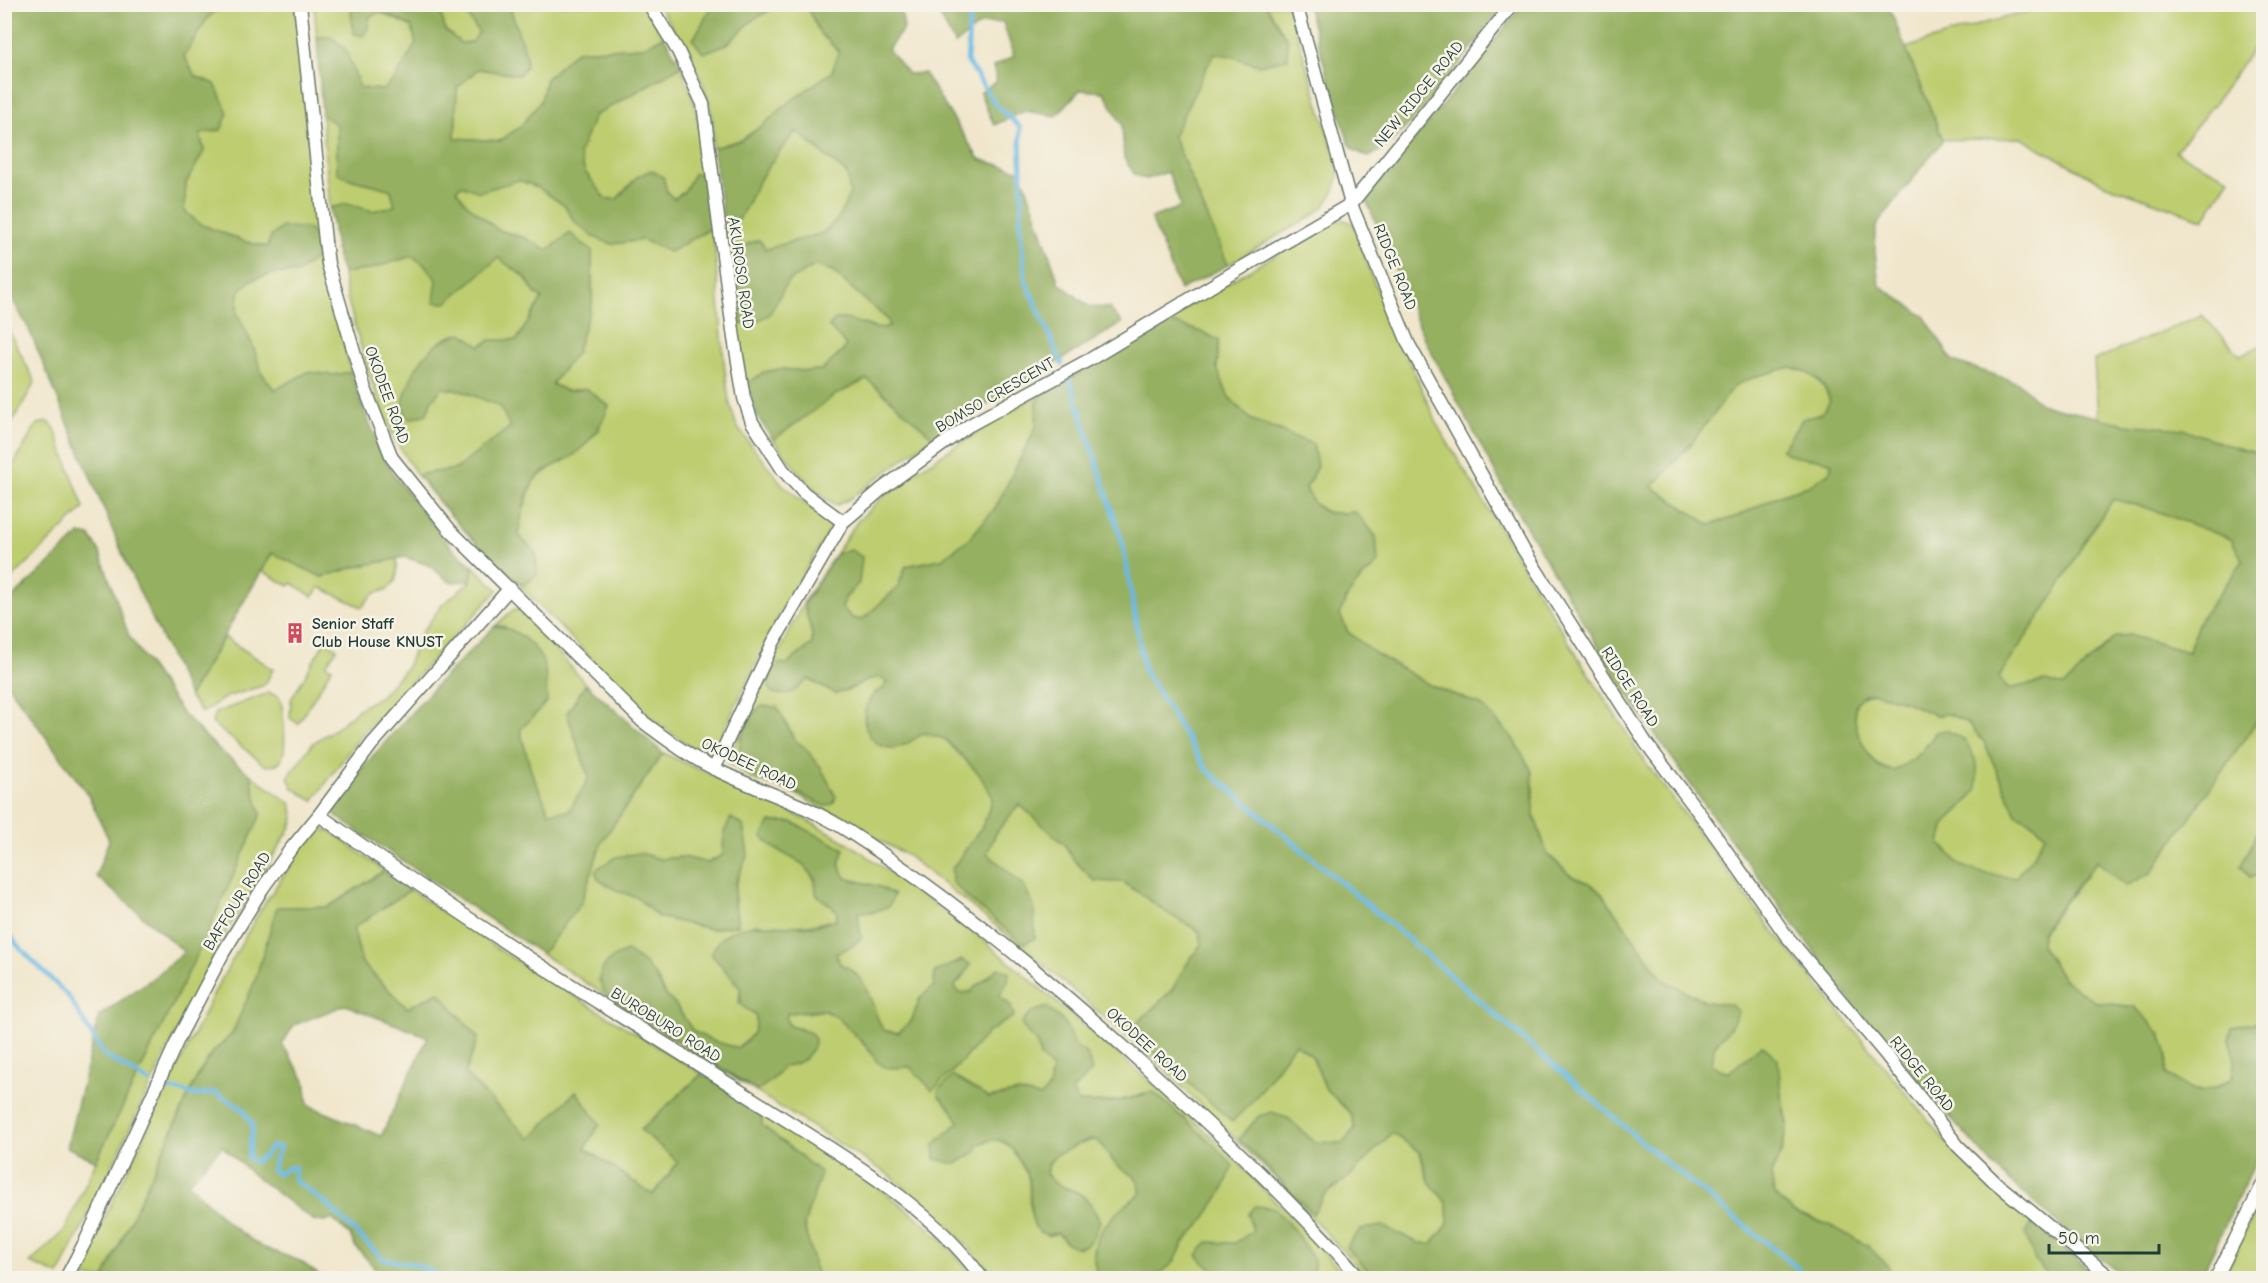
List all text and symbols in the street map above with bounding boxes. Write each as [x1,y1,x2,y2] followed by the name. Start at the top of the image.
[1371,37,1467,151] street label: NEW RIDGE ROAD
[724,216,758,330] street label: AKUROSO ROAD
[1370,221,1420,313] street label: RIDGE ROAD
[361,344,413,446] street label: OKODEE ROAD
[932,353,1058,436] street label: BOMSO CRESCENT
[312,615,444,651] place label: Senior Staff Club House KNUST
[283,621,307,645] building icon: Senior Staff Club House KNUST
[1598,644,1662,730] street label: RIDGE ROAD
[699,734,799,794] street label: OKODEE ROAD
[200,848,274,954] street label: BAFFOUR ROAD
[608,984,724,1066] street label: BUROBURO ROAD
[1103,1004,1191,1086] street label: OKODEE ROAD
[1886,1033,1958,1115] street label: RIDGE ROAD
[2049,1217,2158,1255] scale bar
[2058,1228,2100,1249] text: 50 m

